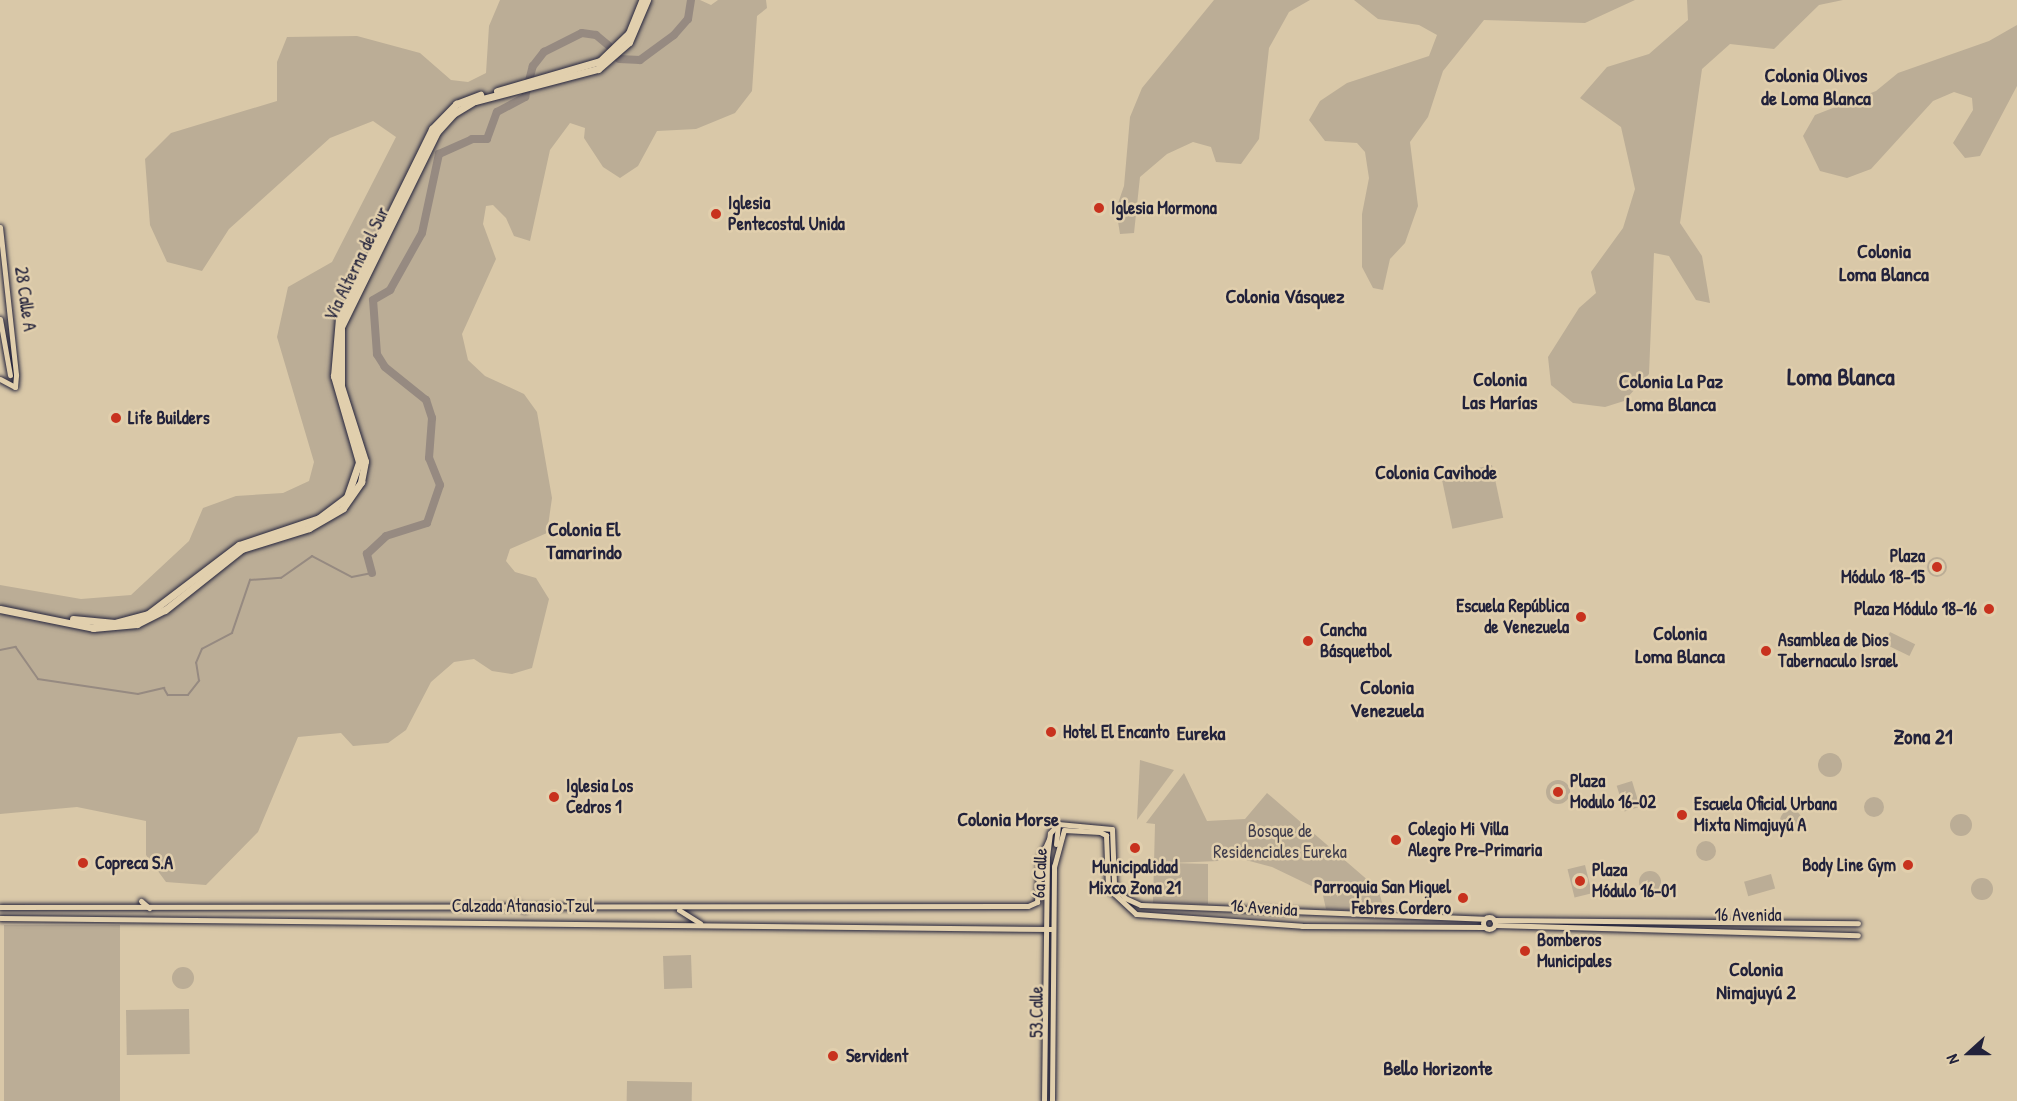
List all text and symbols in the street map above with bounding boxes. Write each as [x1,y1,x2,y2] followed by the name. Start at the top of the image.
[1761,62,1871,109] district label: Colonia Olivos de Loma Blanca
[728,193,845,236] place label: Iglesia Pentecostal Unida
[1111,197,1217,219] place label: Iglesia Mormona
[1092,201,1106,215] marker: Iglesia Mormona
[320,204,394,324] street label: Vía Alterna del Sur
[709,207,723,221] marker: Iglesia Pentecostal Unida
[1839,239,1929,286] district label: Colonia Loma Blanca
[10,265,40,333] street label: 28 Calle A
[1226,283,1344,307] district label: Colonia Vásquez
[1787,363,1895,391] district label: Loma Blanca
[1462,367,1538,414] district label: Colonia Las Marías
[1619,369,1723,416] district label: Colonia La Paz Loma Blanca
[128,407,210,429] place label: Life Builders
[109,411,123,425] marker: Life Builders
[1375,459,1497,483] district label: Colonia Cavihode
[546,516,622,563] district label: Colonia El Tamarindo
[1841,546,1925,588] place label: Plaza Módulo 18-15
[1930,560,1944,574] marker: Plaza Módulo 18-15
[1456,596,1569,638] place label: Escuela República de Venezuela
[1854,598,1977,620] place label: Plaza Módulo 18-16
[1982,602,1996,616] marker: Plaza Módulo 18-16
[1574,610,1588,624] marker: Escuela República de Venezuela
[1320,620,1391,662] place label: Cancha Básquetbol
[1635,620,1725,667] district label: Colonia Loma Blanca
[1778,630,1898,672] place label: Asamblea de Dios Tabernaculo Israel
[1301,634,1315,648] marker: Cancha Básquetbol
[1759,644,1773,658] marker: Asamblea de Dios Tabernaculo Israel
[1350,675,1424,722] district label: Colonia Venezuela
[1177,720,1225,744] district label: Eureka
[1063,721,1170,743] place label: Hotel El Encanto
[1893,724,1953,750] district label: Zona 21
[1044,725,1058,739] marker: Hotel El Encanto
[1570,771,1656,814] place label: Plaza Modulo 16-02
[566,776,633,818] place label: Iglesia Los Cedros 1
[1551,785,1565,799] marker: Plaza Modulo 16-02
[547,790,561,804] marker: Iglesia Los Cedros 1
[1694,794,1837,836] place label: Escuela Oficial Urbana Mixta Nimajuyú A
[957,806,1059,830] district label: Colonia Morse
[1675,808,1689,822] marker: Escuela Oficial Urbana Mixta Nimajuyú A
[1408,819,1542,862] place label: Colegio Mi Villa Alegre Pre-Primaria
[1213,821,1347,864] park label: Bosque de Residenciales Eureka
[1389,833,1403,847] marker: Colegio Mi Villa Alegre Pre-Primaria
[1128,841,1142,855] marker: Municipalidad Mixco Zona 21
[1028,847,1052,899] street label: 6a Calle
[95,852,173,874] place label: Copreca S.A
[1802,854,1896,876] place label: Body Line Gym
[76,856,90,870] marker: Copreca S.A
[1089,857,1181,900] place label: Municipalidad Mixco Zona 21
[1901,858,1915,872] marker: Body Line Gym
[1592,860,1676,902] place label: Plaza Módulo 16-01
[1573,874,1587,888] marker: Plaza Módulo 16-01
[1314,877,1451,920] place label: Parroquia San Miguel Febres Cordero
[1456,891,1470,905] marker: Parroquia San Miguel Febres Cordero
[452,895,594,917] street label: Calzada Atanasio Tzul
[1230,895,1298,921] street label: 16 Avenida
[1714,904,1782,926] street label: 16 Avenida
[1537,930,1612,972] place label: Bomberos Municipales
[1518,944,1532,958] marker: Bomberos Municipales
[1716,957,1796,1004] district label: Colonia Nimajuyú 2
[1026,986,1048,1038] street label: 53 Calle
[1939,1023,1999,1083] north arrow
[846,1045,908,1067] place label: Servident
[824,1047,842,1065] marker: Servident
[1940,1052,1964,1067] text: N
[1383,1055,1493,1079] district label: Bello Horizonte

